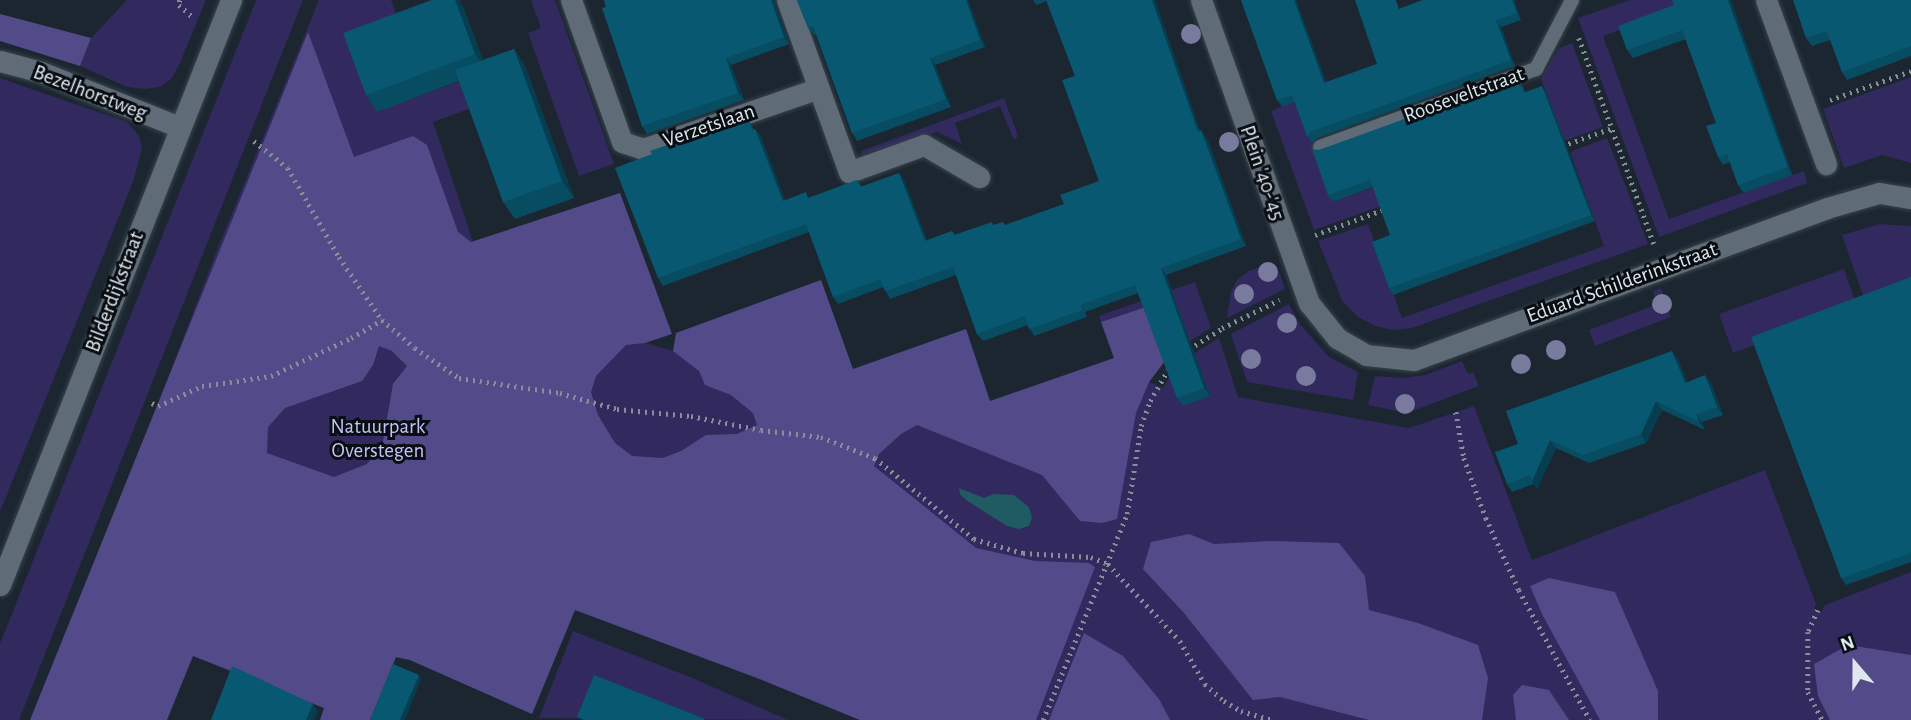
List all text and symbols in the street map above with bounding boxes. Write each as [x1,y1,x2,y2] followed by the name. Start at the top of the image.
[30,60,150,126] street label: Bezelhorstweg
[1400,62,1528,128] street label: Rooseveltstraat
[660,99,758,153] street label: Verzetslaan
[1234,122,1290,224] street label: Plein '40-'45
[80,228,150,356] street label: Bilderdijkstraat
[1523,237,1721,329] street label: Eduard Schilderinkstraat
[331,414,425,464] park label: Natuurpark Overstegen
[1820,629,1890,699] north arrow
[1838,633,1857,655] text: N

